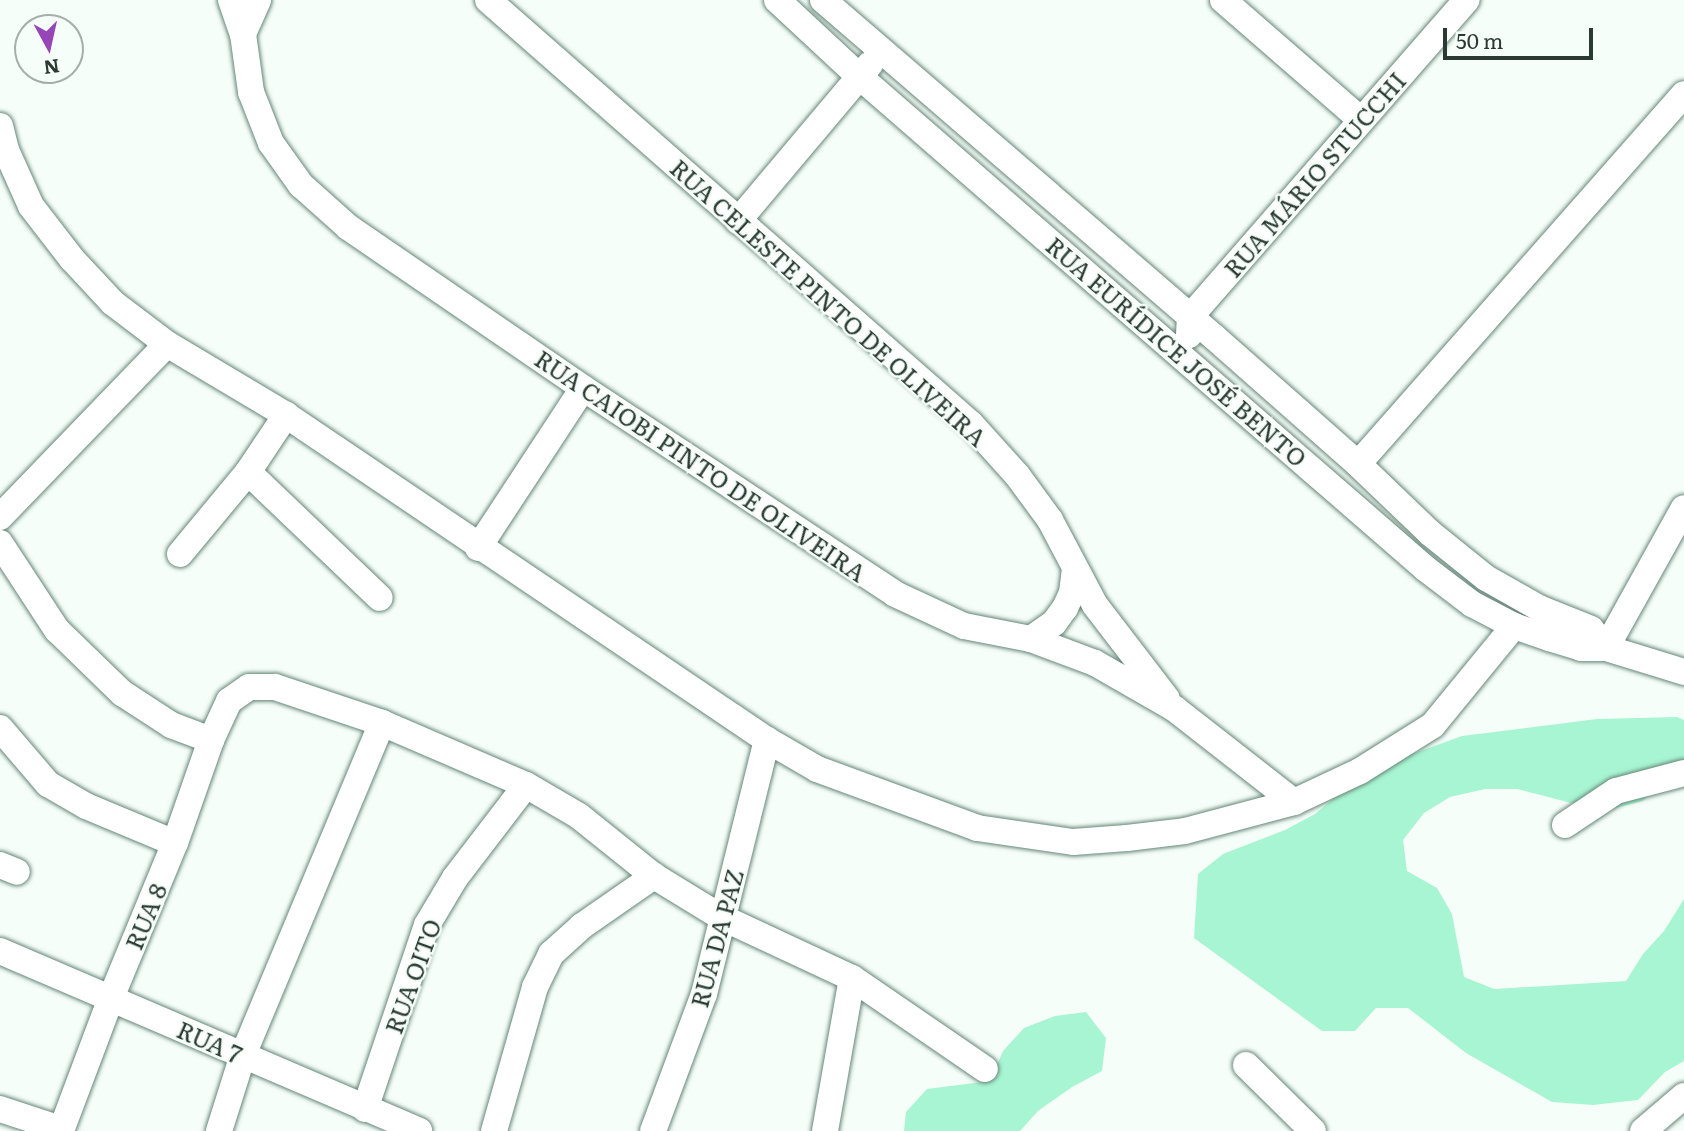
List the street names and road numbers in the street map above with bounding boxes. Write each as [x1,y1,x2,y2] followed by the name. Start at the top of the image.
[1217,66,1411,282] street label: RUA MÁRIO STUCCHI
[665,153,993,451] street label: RUA CELESTE PINTO DE OLIVEIRA
[1041,230,1313,472] street label: RUA EURÍDICE JOSÉ BENTO
[530,343,872,587] street label: RUA CAIOBI PINTO DE OLIVEIRA
[684,866,748,1010] street label: RUA DA PAZ
[118,878,172,954] street label: RUA 8
[378,915,446,1037] street label: RUA OITO
[173,1014,247,1068] street label: RUA 7

